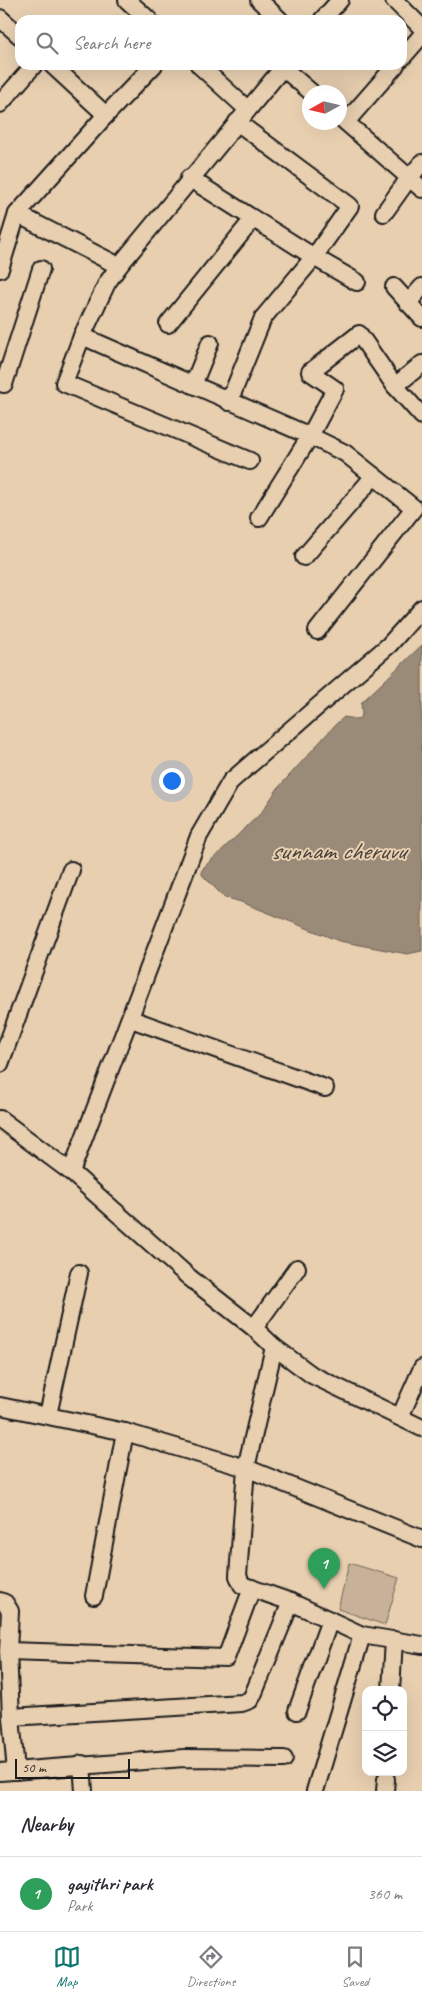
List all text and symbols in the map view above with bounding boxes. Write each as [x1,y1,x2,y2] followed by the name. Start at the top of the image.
[15,15,407,70] search box
[33,29,61,57] icon: search
[73,31,150,55] text: Search here
[302,85,347,130] north arrow
[159,768,185,794] your location
[271,835,409,867] water label: sunnam cheruvu
[308,1548,340,1589] pin: 1
[362,1686,407,1776] map controls
[362,1686,407,1731] button: locate
[362,1731,407,1776] button: layers
[15,1756,130,1779] scale bar
[22,1759,46,1776] text: 50 m
[20,1811,73,1837] text: Nearby
[67,1872,153,1896] text: gayithri park
[32,1884,40,1904] text: 1
[368,1884,402,1904] text: 360 m
[67,1896,92,1916] text: Park
[53,1943,81,1990] tab: Map
[187,1943,235,1990] tab: Directions
[341,1943,369,1990] tab: Saved

